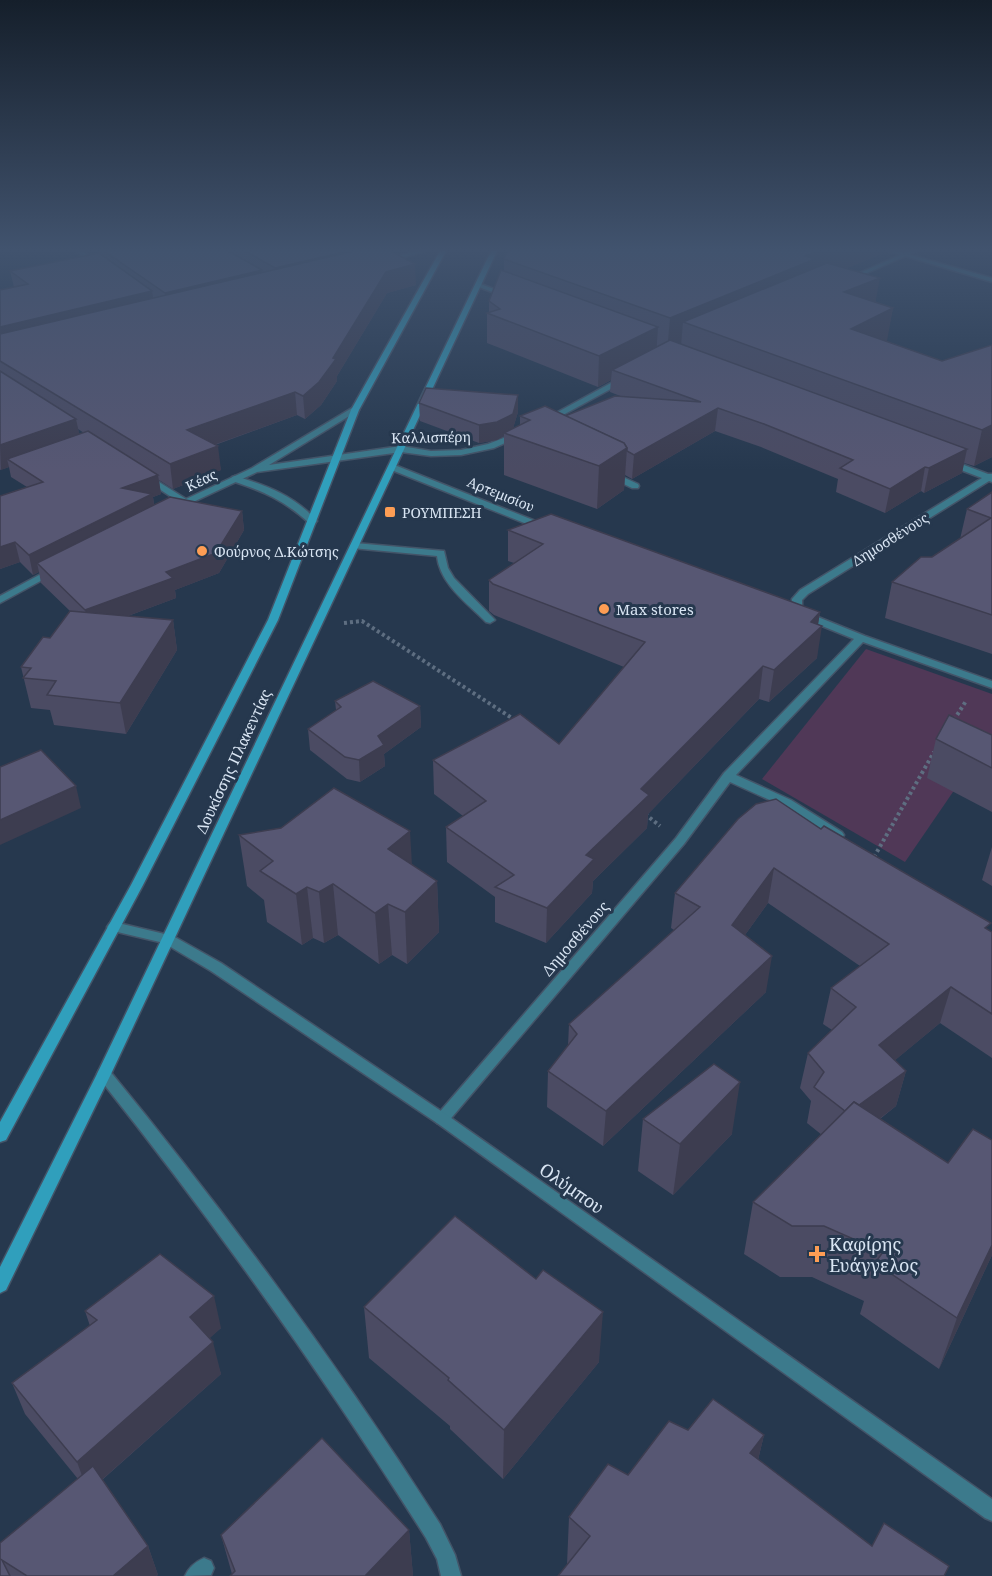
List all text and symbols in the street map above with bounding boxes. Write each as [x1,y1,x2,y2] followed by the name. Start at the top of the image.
[391,427,471,447] street label: Καλλισπέρη
[182,464,220,496] street label: Κέας
[465,472,537,516] street label: Αρτεμισίου
[402,503,482,522] place label: ΡΟΥΜΠΕΣΗ
[383,505,397,519] marker: ΡΟΥΜΠΕΣΗ
[848,508,932,570] street label: Δημοσθένους
[214,542,339,561] place label: Φούρνος Δ.Κώτσης
[195,544,209,558] marker: Φούρνος Δ.Κώτσης
[616,599,694,619] place label: Max stores
[597,602,611,616] marker: Max stores
[191,686,275,836] street label: Δουκίσσης Πλακεντίας
[537,896,613,980] street label: Δημοσθένους
[535,1157,609,1219] street label: Ολύμπου
[829,1232,918,1277] place label: Καφίρης Ευάγγελος
[810,1247,824,1261] marker: Καφίρης Ευάγγελος

